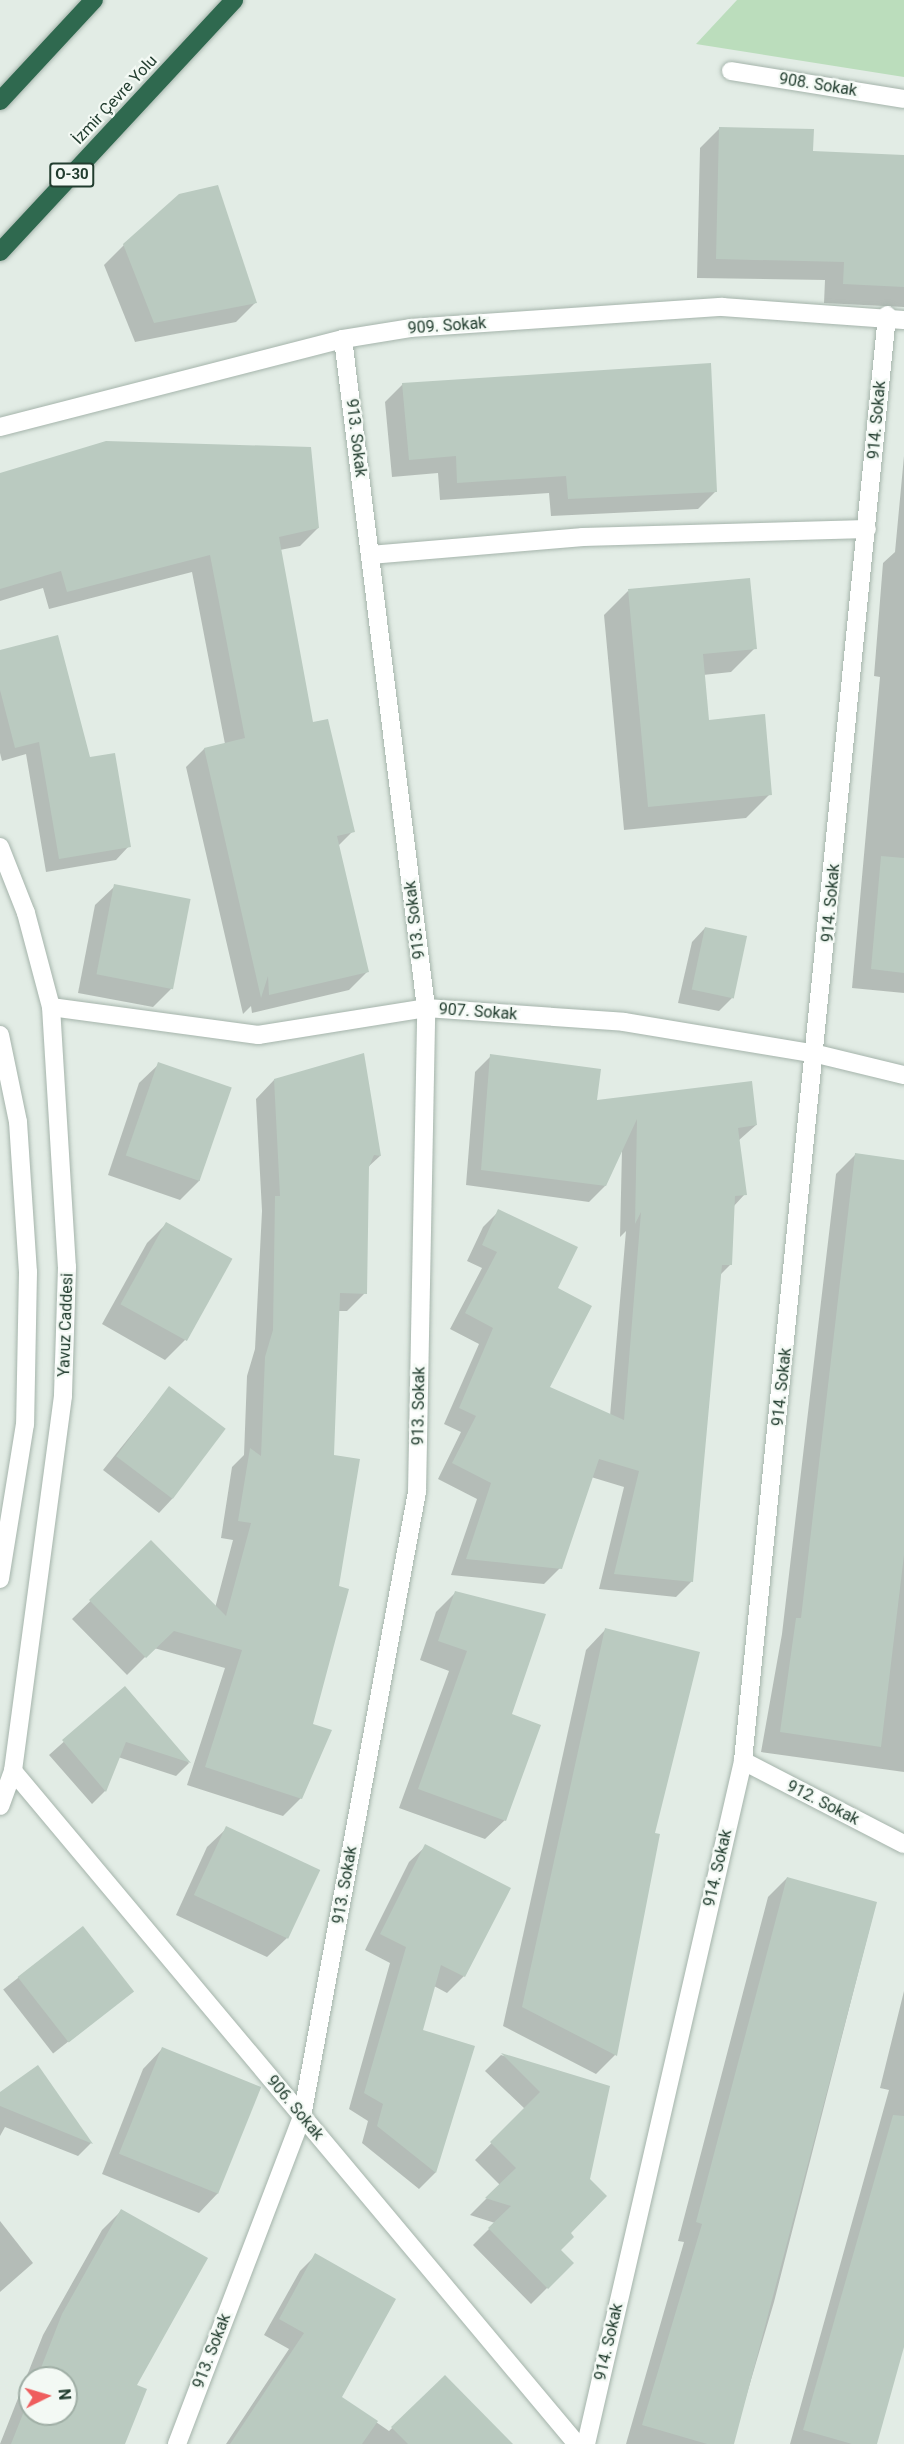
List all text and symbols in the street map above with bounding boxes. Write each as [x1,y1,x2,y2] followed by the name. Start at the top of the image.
[69,51,161,149] street label: İzmir Çevre Yolu
[778,69,858,101] street label: 908. Sokak
[48,163,96,187] road number: O-30
[407,314,487,338] street label: 909. Sokak
[864,380,890,460] street label: 914. Sokak
[342,398,370,478] street label: 913. Sokak
[818,863,844,943] street label: 914. Sokak
[401,880,429,960] street label: 913. Sokak
[438,1000,518,1024] street label: 907. Sokak
[55,1273,77,1377] street label: Yavuz Caddesi
[768,1347,796,1427] street label: 914. Sokak
[409,1366,429,1446] street label: 913. Sokak
[784,1777,862,1829] street label: 912. Sokak
[700,1827,736,1909] street label: 914. Sokak
[329,1845,361,1925] street label: 913. Sokak
[262,2072,328,2144] street label: 906. Sokak
[591,2301,627,2383] street label: 914. Sokak
[189,2311,235,2391] street label: 913. Sokak
[18,2366,78,2426] north arrow
[54,2388,74,2401] text: N

